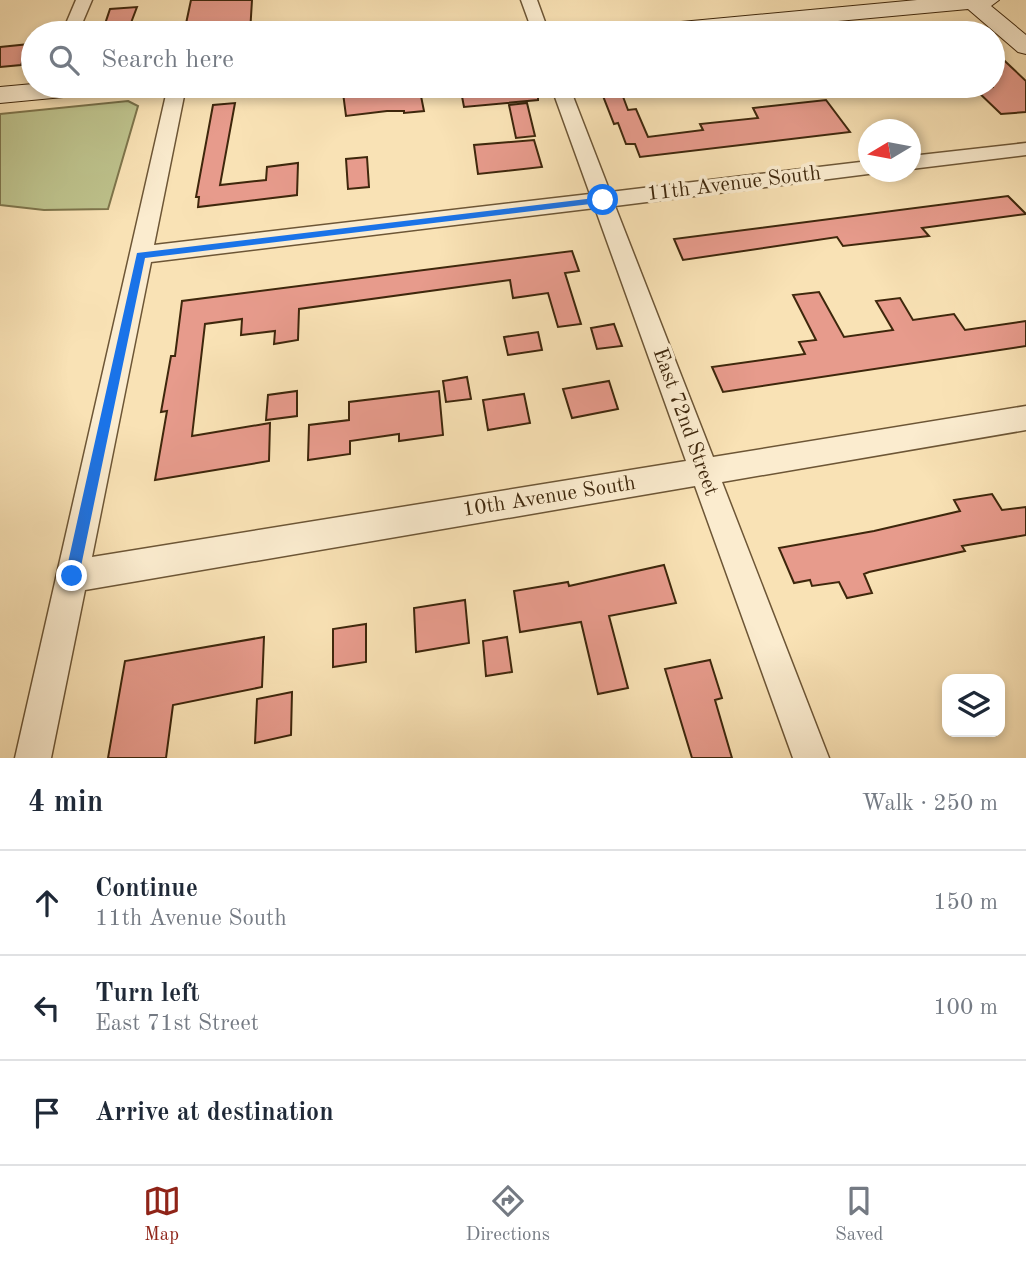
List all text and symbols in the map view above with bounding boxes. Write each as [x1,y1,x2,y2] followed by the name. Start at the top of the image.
[21,21,1005,98] search box
[45,41,83,79] icon: search
[101,47,234,73] text: Search here
[858,119,921,182] north arrow
[646,163,822,205] street label: 11th Avenue South
[587,184,618,215] route start
[649,345,721,499] street label: East 72nd Street
[461,473,637,521] street label: 10th Avenue South
[56,560,87,591] route end
[942,674,1005,737] map controls
[942,674,1005,737] button: layers
[28,788,103,818] text: 4 min
[862,792,998,815] text: Walk · 250 m
[95,876,198,902] text: Continue
[28,884,66,922] icon: ahead
[933,891,998,914] text: 150 m
[95,907,287,930] text: 11th Avenue South
[95,981,200,1007] text: Turn left
[28,989,66,1027] icon: left
[933,996,998,1019] text: 100 m
[95,1012,259,1035] text: East 71st Street
[28,1094,66,1132] icon: arrive
[95,1100,334,1126] text: Arrive at destination
[143,1182,181,1247] tab: Map
[466,1182,550,1247] tab: Directions
[835,1182,883,1247] tab: Saved

